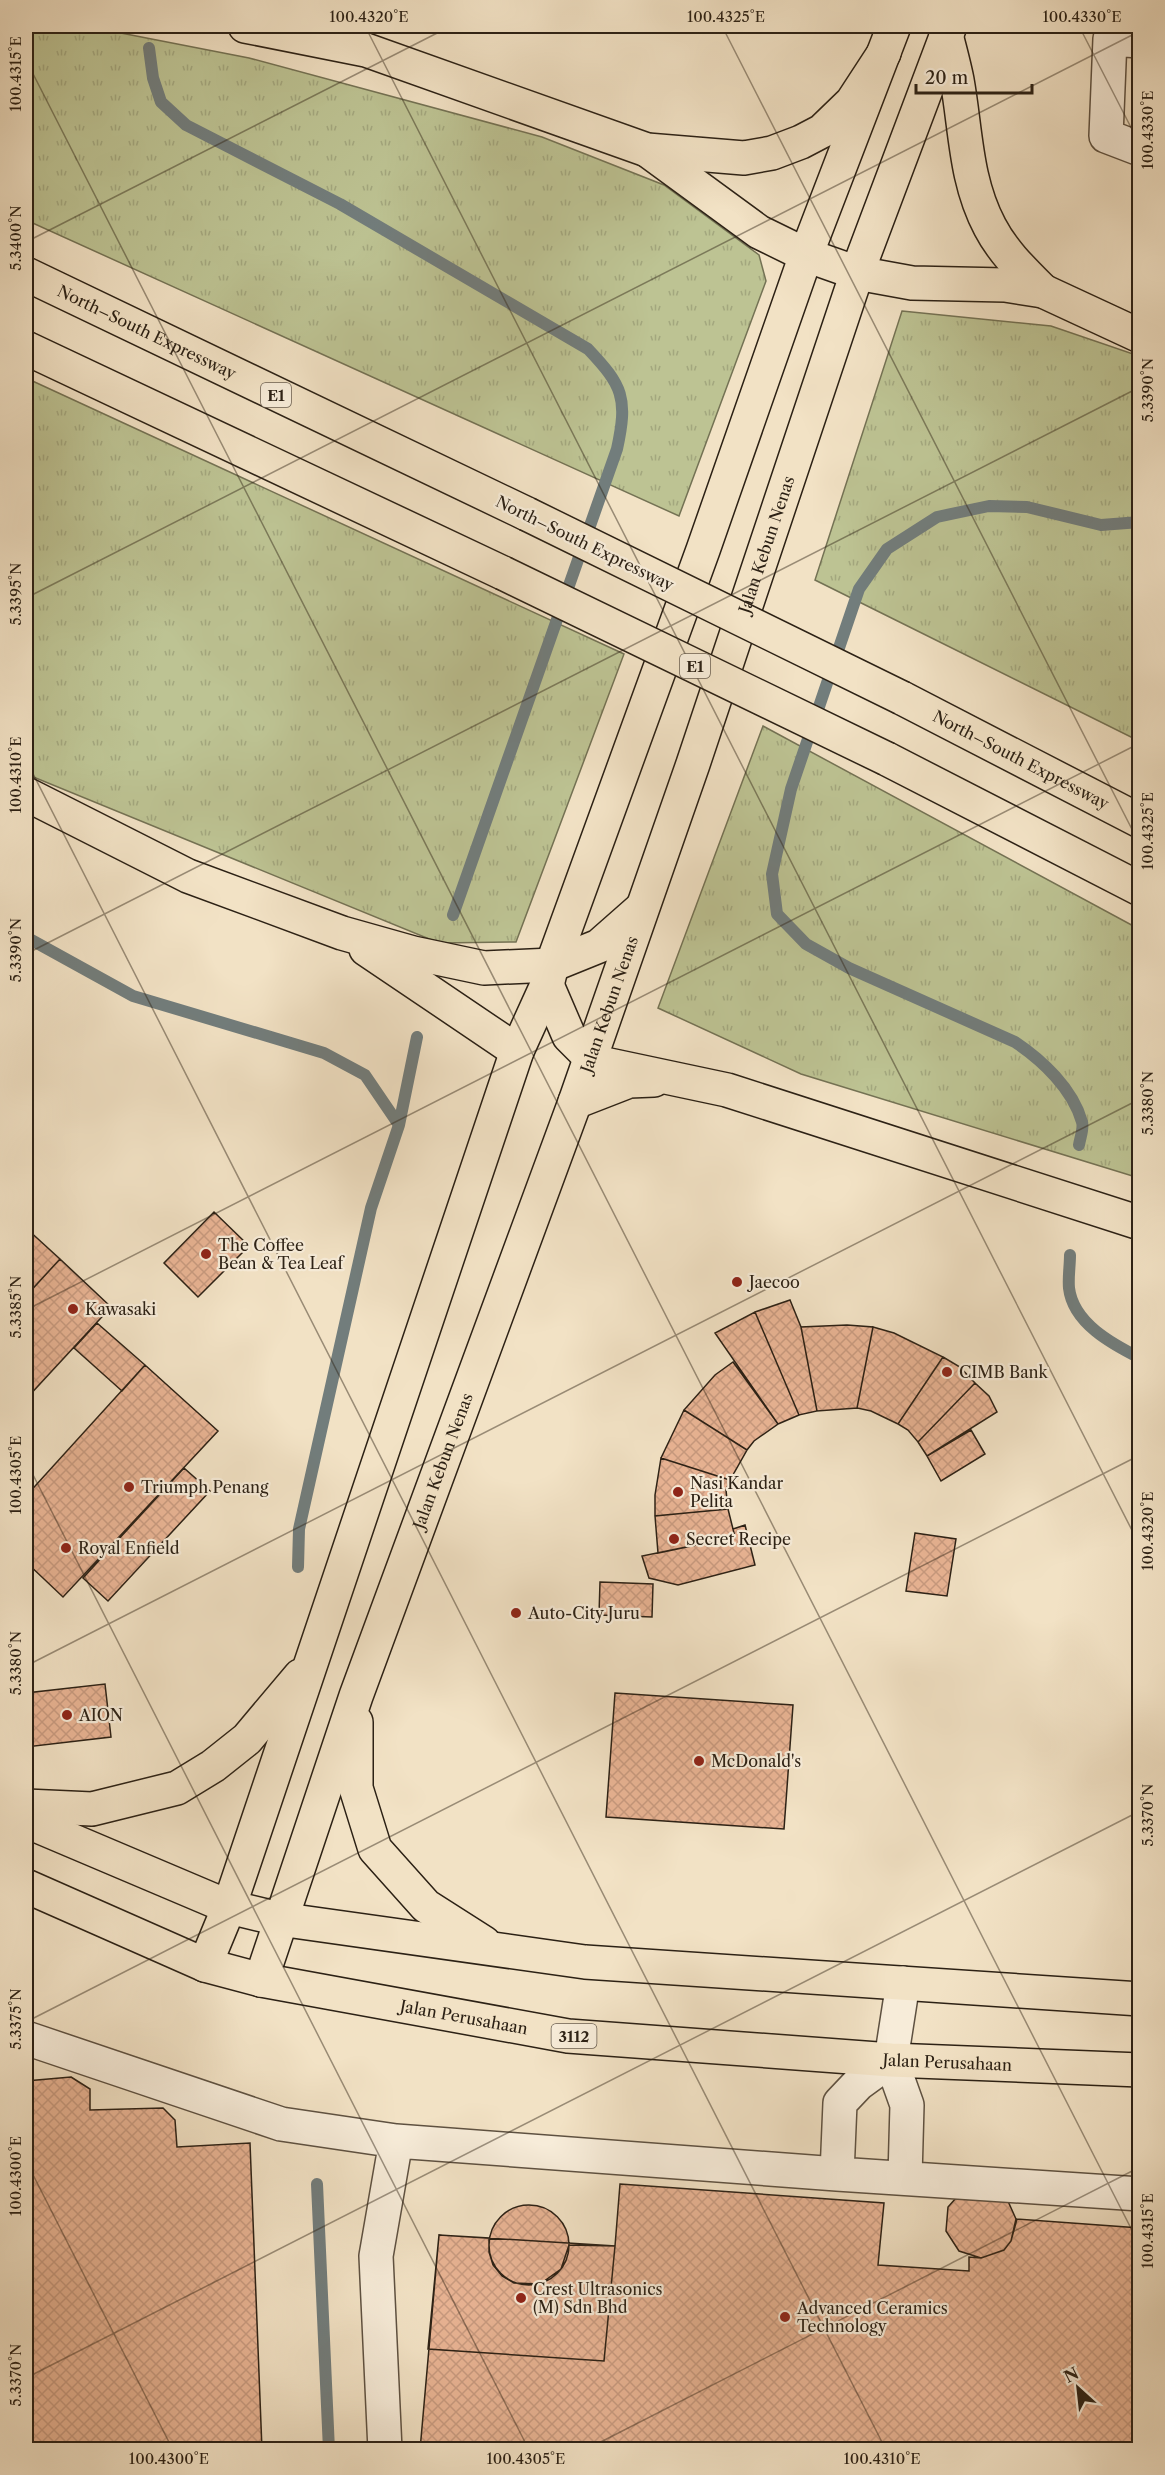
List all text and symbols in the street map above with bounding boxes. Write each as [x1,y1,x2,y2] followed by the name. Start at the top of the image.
[329,7,409,26] text: 100.4320°E
[687,7,765,26] text: 100.4325°E
[1042,7,1122,26] text: 100.4330°E
[6,36,25,112] text: 100.4315°E
[916,57,1032,95] scale bar
[925,67,969,89] text: 20 m
[1138,90,1157,170] text: 100.4330°E
[6,205,25,271] text: 5.3400°N
[54,281,240,384] street label: North–South Expressway
[1138,358,1157,422] text: 5.3390°N
[261,383,291,407] road number: E1
[733,473,799,619] street label: Jalan Kebun Nenas
[493,491,678,595] street label: North–South Expressway
[6,563,25,625] text: 5.3395°N
[680,654,710,678] road number: E1
[930,706,1113,814] street label: North–South Expressway
[6,736,25,814] text: 100.4310°E
[1138,792,1157,870] text: 100.4325°E
[6,918,25,982] text: 5.3390°N
[575,933,642,1078] street label: Jalan Kebun Nenas
[1138,1071,1157,1135] text: 5.3380°N
[218,1235,345,1273] place label: The Coffee Bean & Tea Leaf
[199,1247,213,1261] marker: The Coffee Bean & Tea Leaf
[746,1272,800,1292] place label: Jaecoo
[6,1275,25,1339] text: 5.3385°N
[730,1275,744,1289] marker: Jaecoo
[85,1299,156,1319] place label: Kawasaki
[66,1302,80,1316] marker: Kawasaki
[959,1362,1049,1382] place label: CIMB Bank
[940,1365,954,1379] marker: CIMB Bank
[407,1390,477,1535] street label: Jalan Kebun Nenas
[6,1436,25,1514] text: 100.4305°E
[690,1473,783,1511] place label: Nasi Kandar Pelita
[141,1477,269,1497] place label: Triumph Penang
[122,1480,136,1494] marker: Triumph Penang
[671,1485,685,1499] marker: Nasi Kandar Pelita
[1138,1491,1157,1571] text: 100.4320°E
[686,1529,791,1549] place label: Secret Recipe
[667,1532,681,1546] marker: Secret Recipe
[78,1538,180,1558] place label: Royal Enfield
[59,1541,73,1555] marker: Royal Enfield
[527,1603,640,1623] place label: Auto-City Juru
[509,1606,523,1620] marker: Auto-City Juru
[6,1631,25,1695] text: 5.3380°N
[78,1705,123,1725] place label: AION
[60,1708,74,1722] marker: AION
[711,1751,801,1771] place label: McDonald's
[692,1754,706,1768] marker: McDonald's
[1138,1784,1157,1846] text: 5.3370°N
[6,1988,25,2050] text: 5.3375°N
[396,1995,530,2038] street label: Jalan Perusahaan
[552,2024,596,2048] road number: 3112
[879,2049,1012,2075] street label: Jalan Perusahaan
[6,2136,25,2216] text: 100.4300°E
[1138,2193,1157,2269] text: 100.4315°E
[533,2279,663,2317] place label: Crest Ultrasonics (M) Sdn Bhd
[514,2291,528,2305] marker: Crest Ultrasonics (M) Sdn Bhd
[796,2298,948,2336] place label: Advanced Ceramics Technology
[778,2310,792,2324] marker: Advanced Ceramics Technology
[6,2344,25,2406] text: 5.3370°N
[1048,2358,1108,2418] north arrow
[1060,2363,1082,2387] text: N
[129,2449,209,2468] text: 100.4300°E
[487,2449,565,2468] text: 100.4305°E
[843,2449,921,2468] text: 100.4310°E

